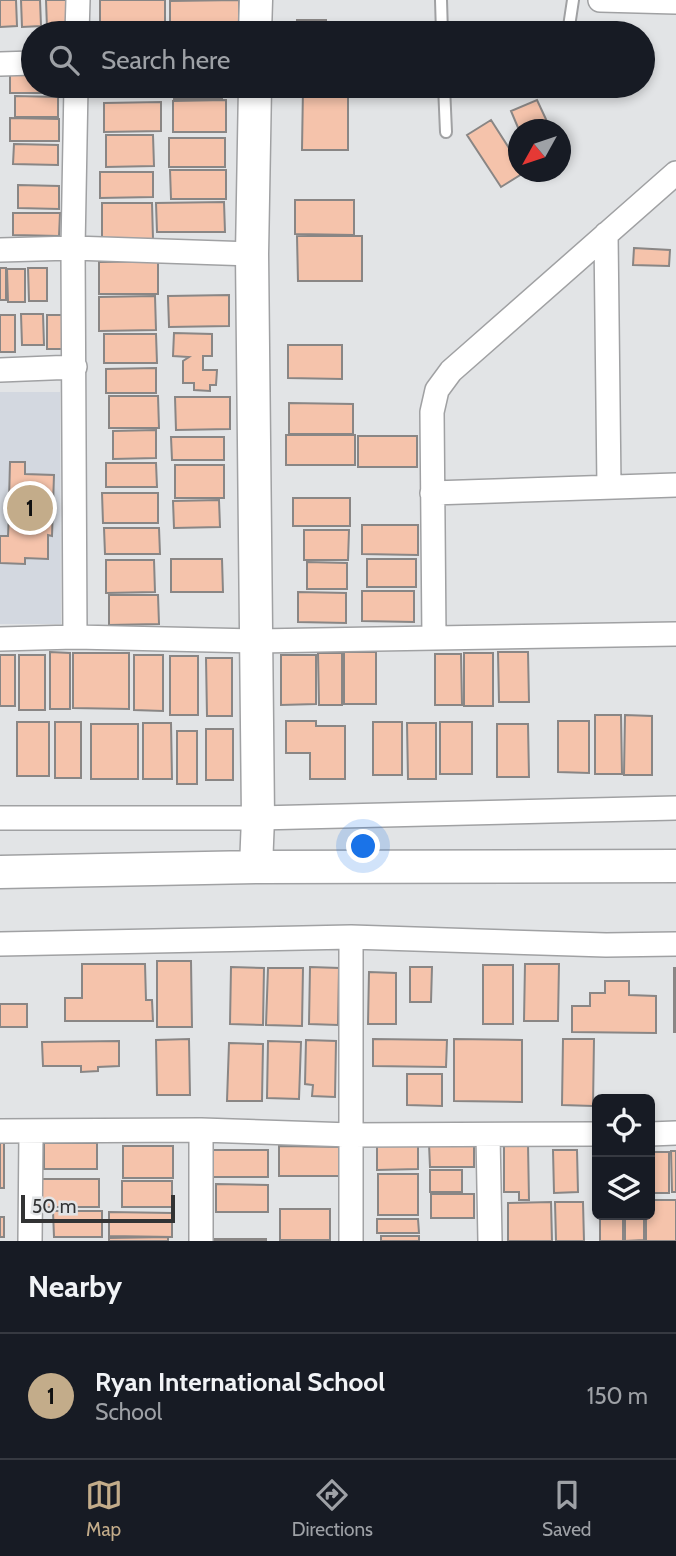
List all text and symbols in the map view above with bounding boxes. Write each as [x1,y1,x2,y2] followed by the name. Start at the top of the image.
[21,21,655,98] search box
[45,41,83,79] icon: search
[101,44,230,76] text: Search here
[508,119,571,182] north arrow
[7,482,53,534] pin: 1
[346,829,380,863] your location
[592,1094,655,1220] map controls
[592,1094,655,1157] button: locate
[592,1157,655,1220] button: layers
[21,1192,175,1224] scale bar
[32,1195,76,1218] text: 50 m
[28,1268,122,1305] text: Nearby
[95,1366,385,1398] text: Ryan International School
[47,1382,55,1410] text: 1
[587,1382,648,1410] text: 150 m
[95,1398,162,1426] text: School
[85,1476,123,1541] tab: Map
[292,1476,373,1541] tab: Directions
[542,1476,591,1541] tab: Saved

